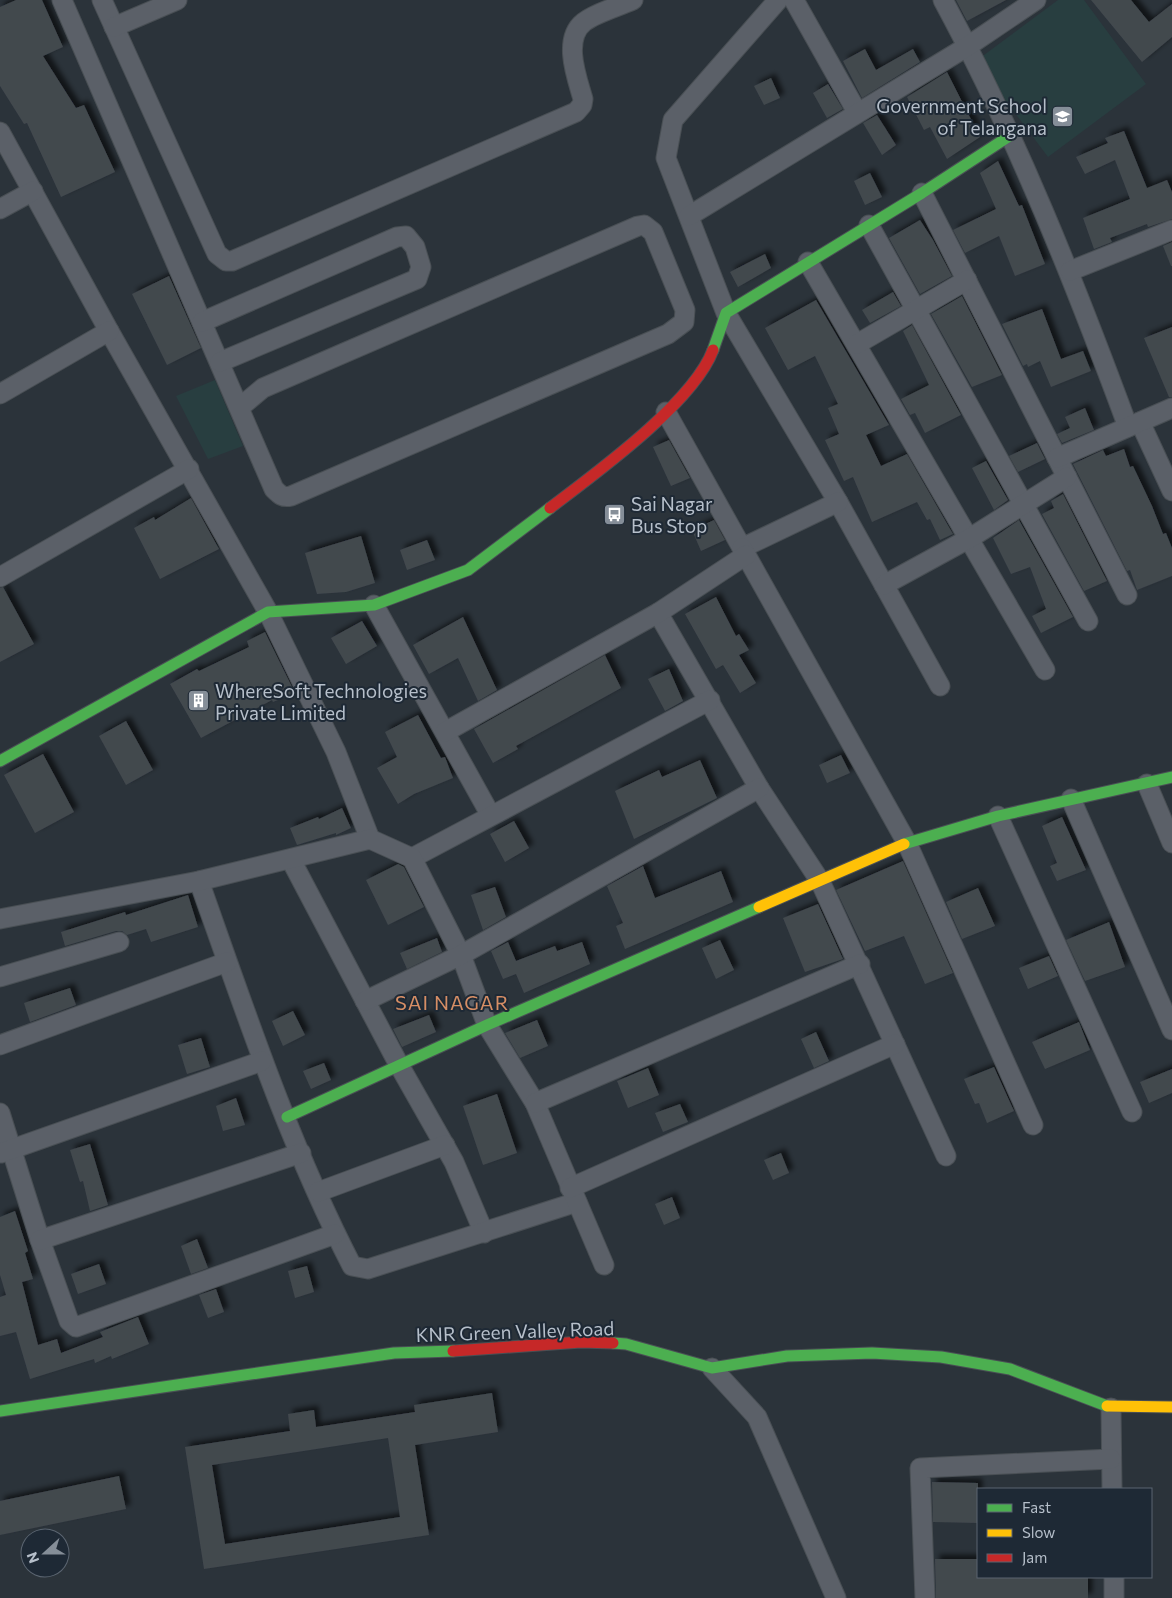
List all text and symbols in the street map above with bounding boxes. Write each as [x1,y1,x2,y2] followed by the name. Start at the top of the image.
[876,94,1047,139] place label: Government School of Telangana
[1051,104,1075,128] school or university icon: Government School of Telangana
[631,492,713,537] place label: Sai Nagar Bus Stop
[603,502,627,526] bus stop icon: Sai Nagar Bus Stop
[215,679,427,724] place label: WhereSoft Technologies Private Limited
[187,689,211,713] building icon: WhereSoft Technologies Private Limited
[395,990,509,1014] district label: SAI NAGAR
[415,1316,615,1346] street label: KNR Green Valley Road
[977,1488,1152,1578] legend
[1022,1498,1051,1516] text: Fast
[1022,1523,1055,1541] text: Slow
[20,1528,70,1578] north arrow
[1022,1548,1047,1566] text: Jam
[23,1550,42,1566] text: N

